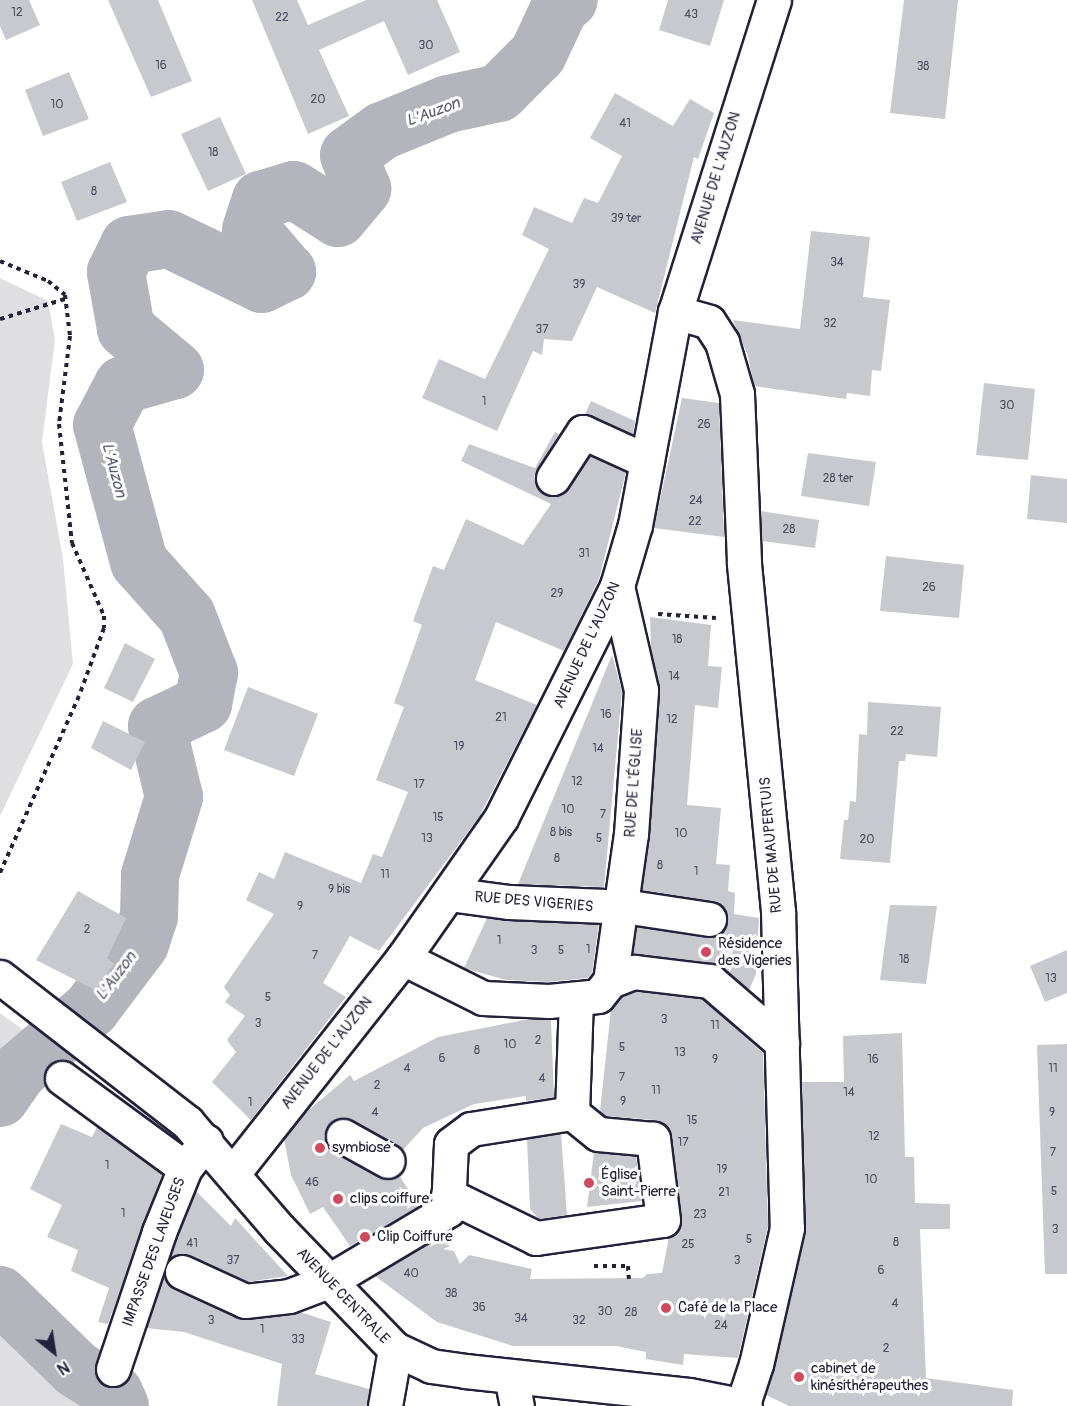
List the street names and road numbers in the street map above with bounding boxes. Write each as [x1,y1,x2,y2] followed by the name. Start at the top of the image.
[687,110,745,246] street label: AVENUE DE L'AUZON
[550,579,624,711] street label: AVENUE DE L'AUZON
[621,728,647,838] street label: RUE DE L'ÉGLISE
[756,776,786,914] street label: RUE DE MAUPERTUIS
[474,888,594,916] street label: RUE DES VIGERIES
[278,993,376,1113] street label: AVENUE DE L'AUZON
[119,1175,189,1329] street label: IMPASSE DES LAVEUSES
[293,1244,393,1348] street label: AVENUE CENTRALE

